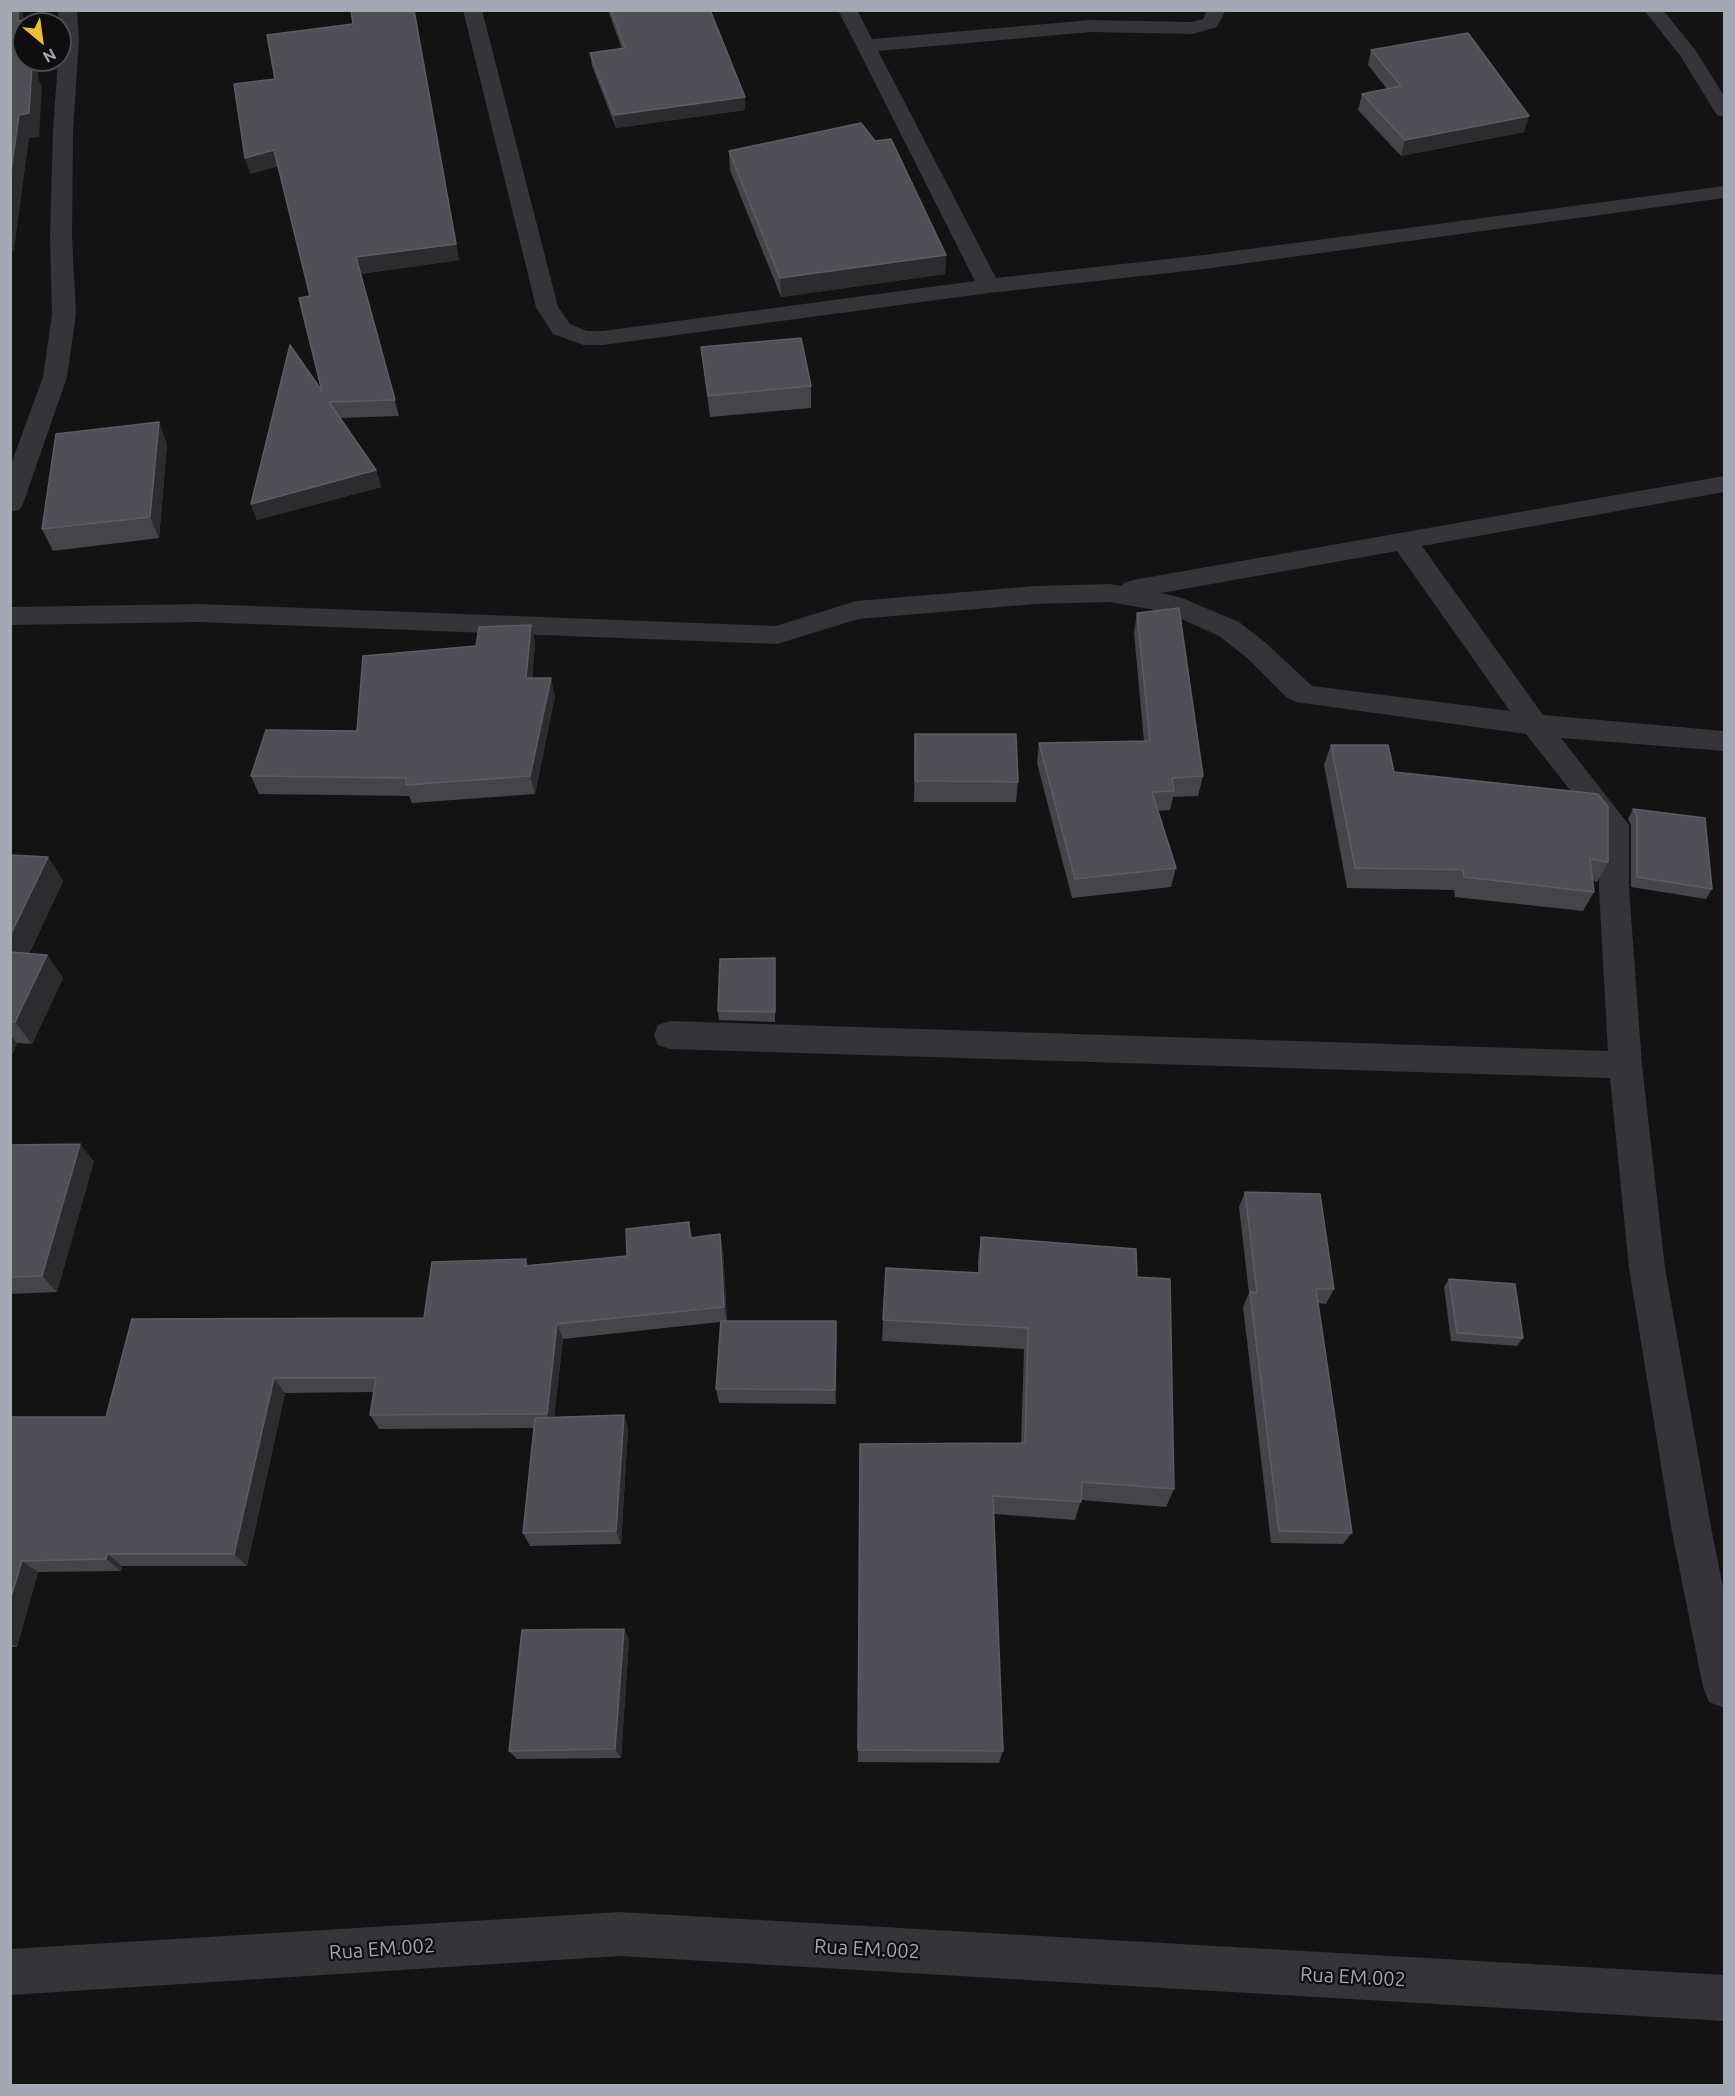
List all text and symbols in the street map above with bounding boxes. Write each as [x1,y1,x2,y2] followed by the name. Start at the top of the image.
[12,12,72,72] north arrow
[40,45,59,67] text: N
[328,1933,436,1965] street label: Rua EM.002
[813,1934,921,1964] street label: Rua EM.002
[1299,1962,1407,1992] street label: Rua EM.002

